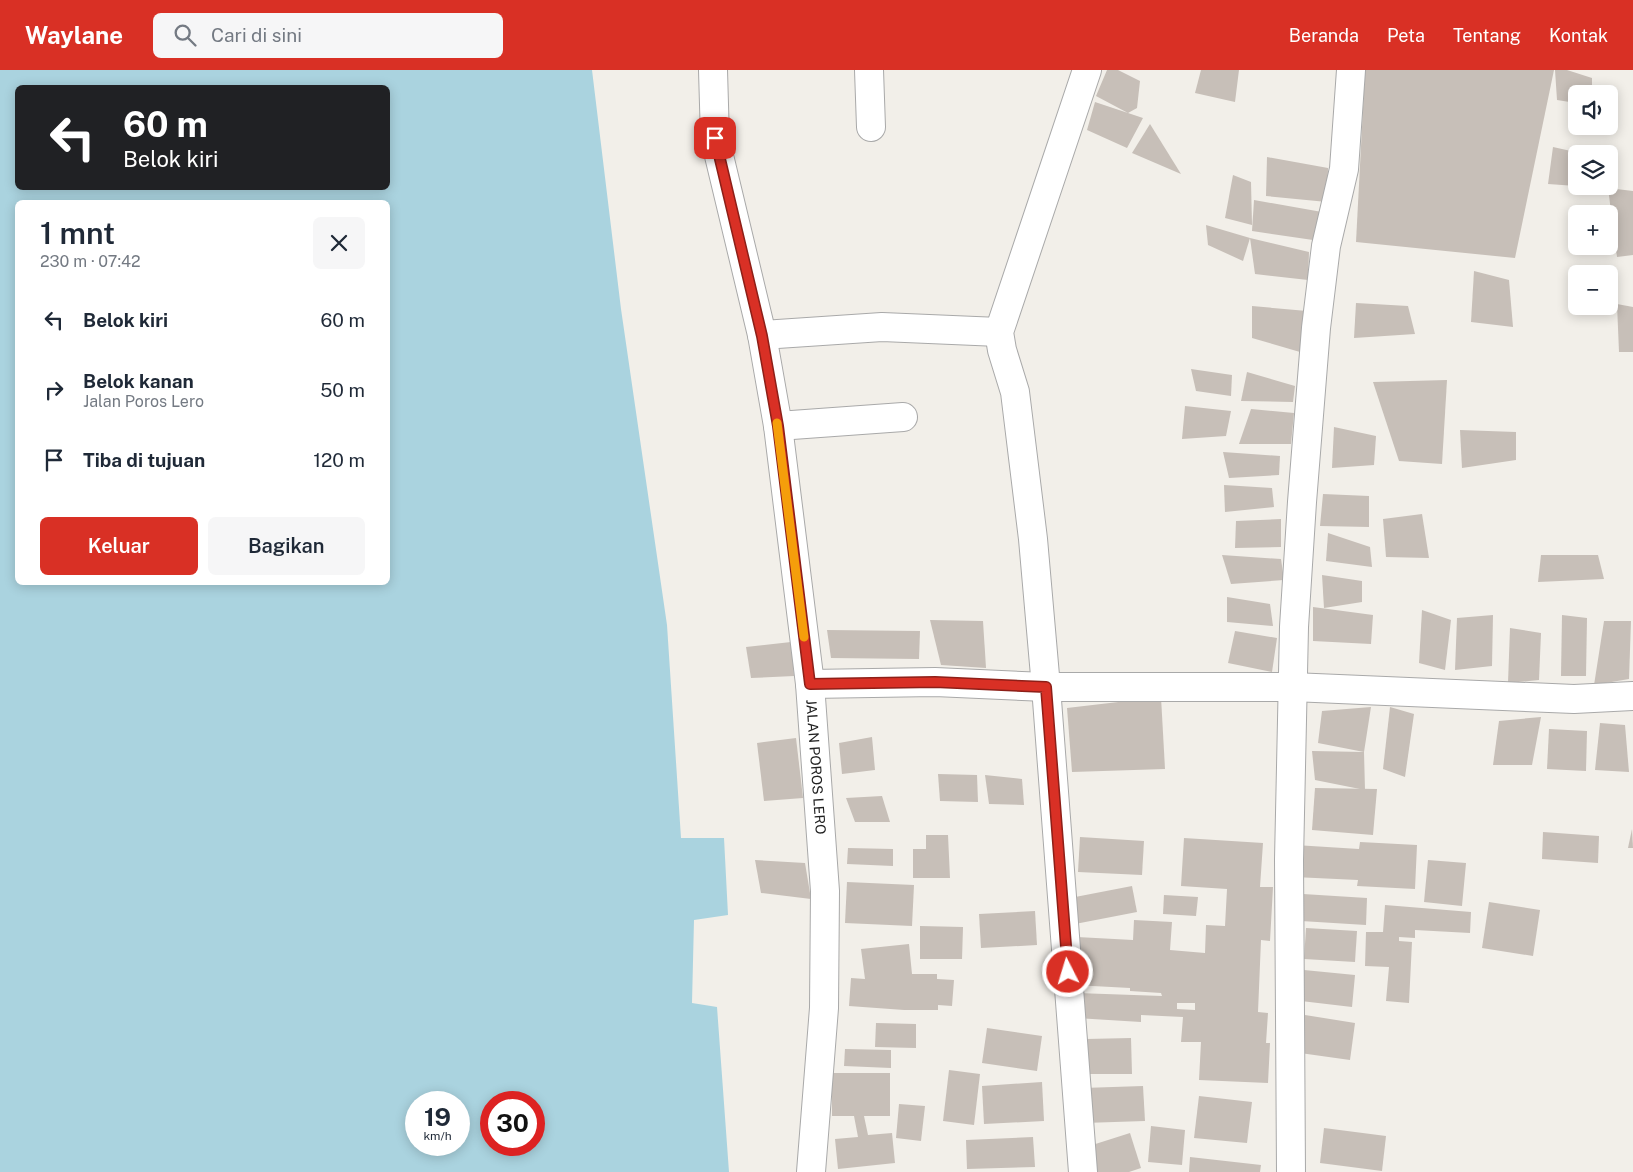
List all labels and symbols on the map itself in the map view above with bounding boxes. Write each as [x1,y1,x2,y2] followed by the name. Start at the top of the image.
[694,117,736,159] pin
[803,699,829,835] street label: JALAN POROS LERO
[1041,945,1093,997] position arrow
[480,1091,545,1156] speed limit sign: 30

